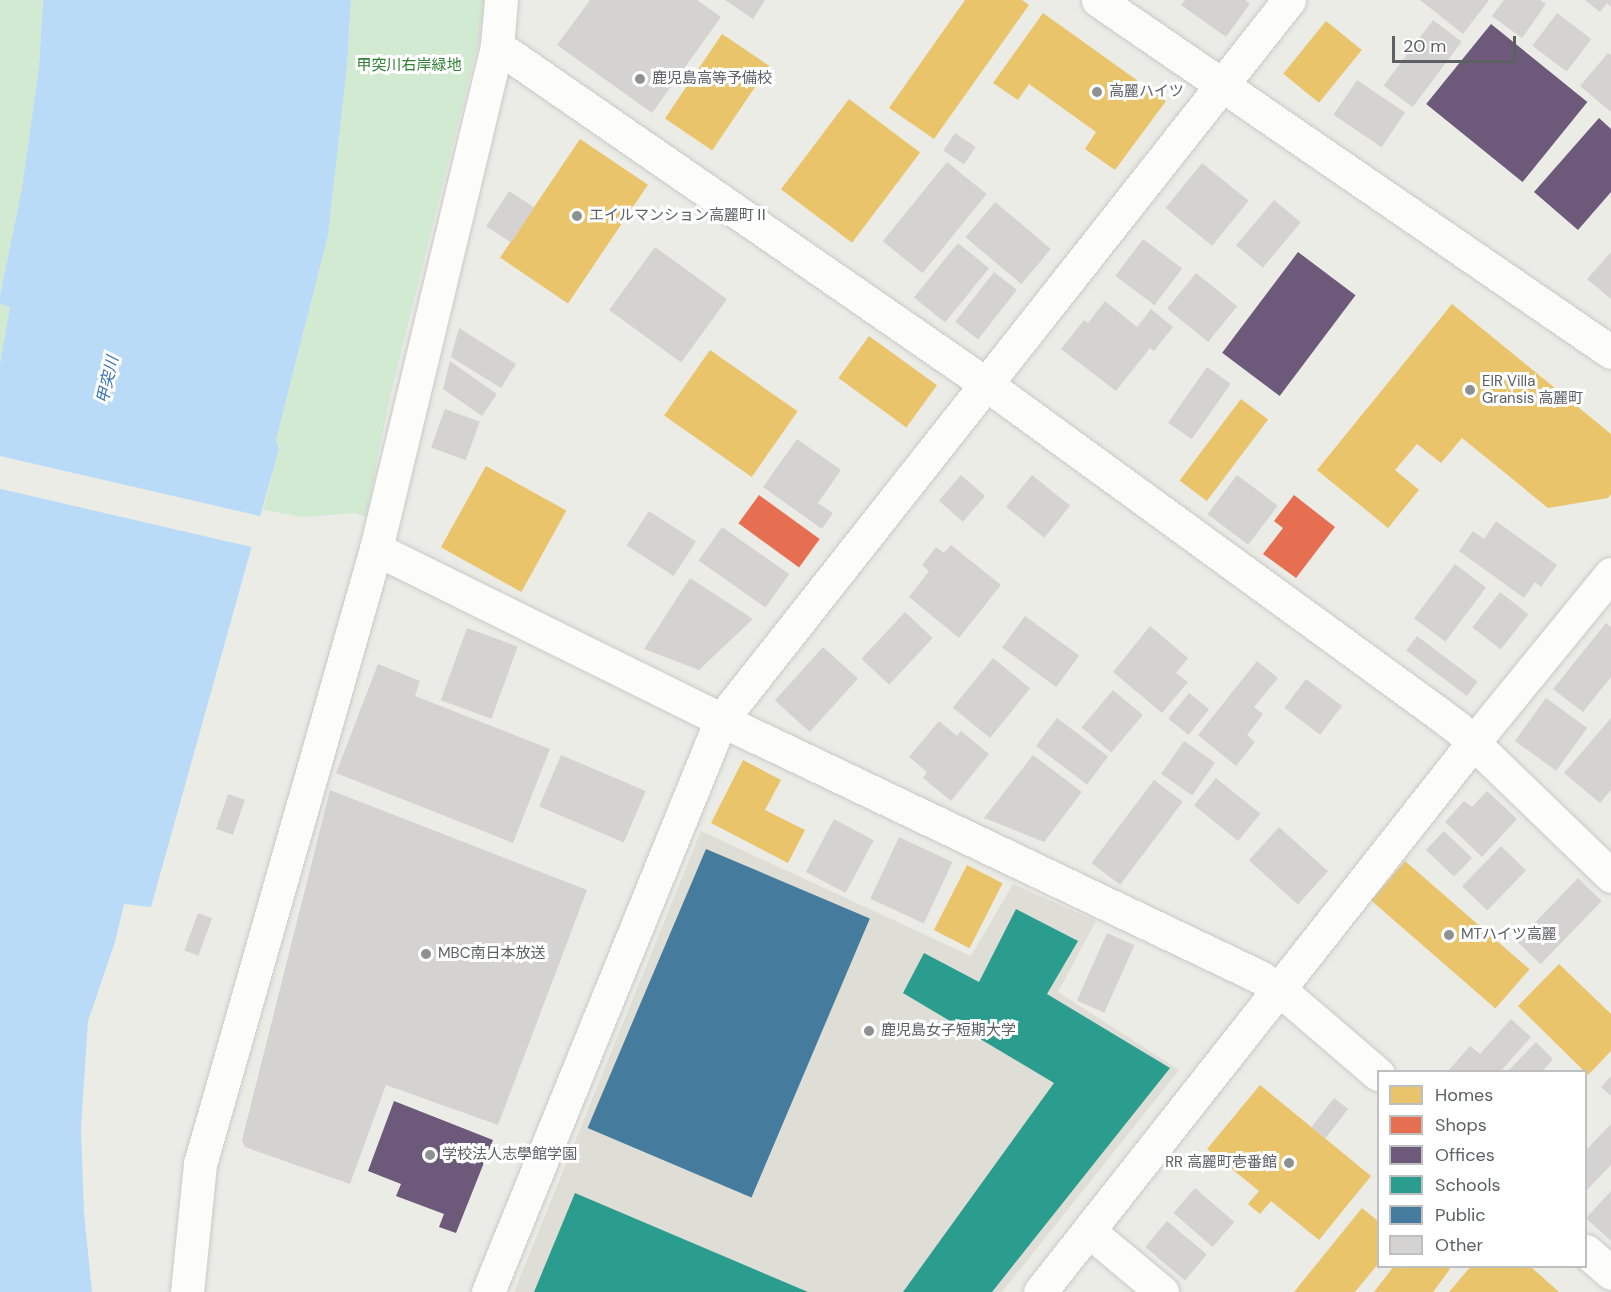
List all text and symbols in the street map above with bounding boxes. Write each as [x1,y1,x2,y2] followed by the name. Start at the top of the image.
[1395,24,1520,62] scale bar
[1403,34,1446,58] text: 20 m
[357,57,461,75] park label: 甲突川右岸緑地
[652,70,772,88] place label: 鹿児島高等予備校
[633,72,647,86] marker: 鹿児島高等予備校
[1109,83,1184,101] place label: 高麗ハイツ
[1090,85,1104,99] marker: 高麗ハイツ
[589,207,769,225] place label: エイルマンション高麗町Ⅱ
[570,209,584,223] marker: エイルマンション高麗町Ⅱ
[93,354,123,406] water label: 甲突川
[1482,372,1583,407] place label: EIR Villa Gransis 高麗町
[1463,383,1477,397] marker: EIR Villa Gransis 高麗町
[1461,926,1557,944] place label: MTハイツ高麗
[1442,928,1456,942] marker: MTハイツ高麗
[438,945,545,963] place label: MBC南日本放送
[419,947,433,961] marker: MBC南日本放送
[881,1022,1016,1040] place label: 鹿児島女子短期大学
[862,1024,876,1038] marker: 鹿児島女子短期大学
[1377,1070,1587,1268] legend
[1435,1083,1493,1107] text: Homes
[1435,1113,1487,1137] text: Shops
[1435,1143,1495,1167] text: Offices
[442,1146,577,1164] place label: 学校法人志學館学園
[423,1148,437,1162] marker: 学校法人志學館学園
[1165,1154,1277,1172] place label: RR 高麗町壱番館
[1282,1156,1296,1170] marker: RR 高麗町壱番館
[1435,1173,1500,1197] text: Schools
[1435,1203,1486,1227] text: Public
[1435,1233,1483,1257] text: Other

